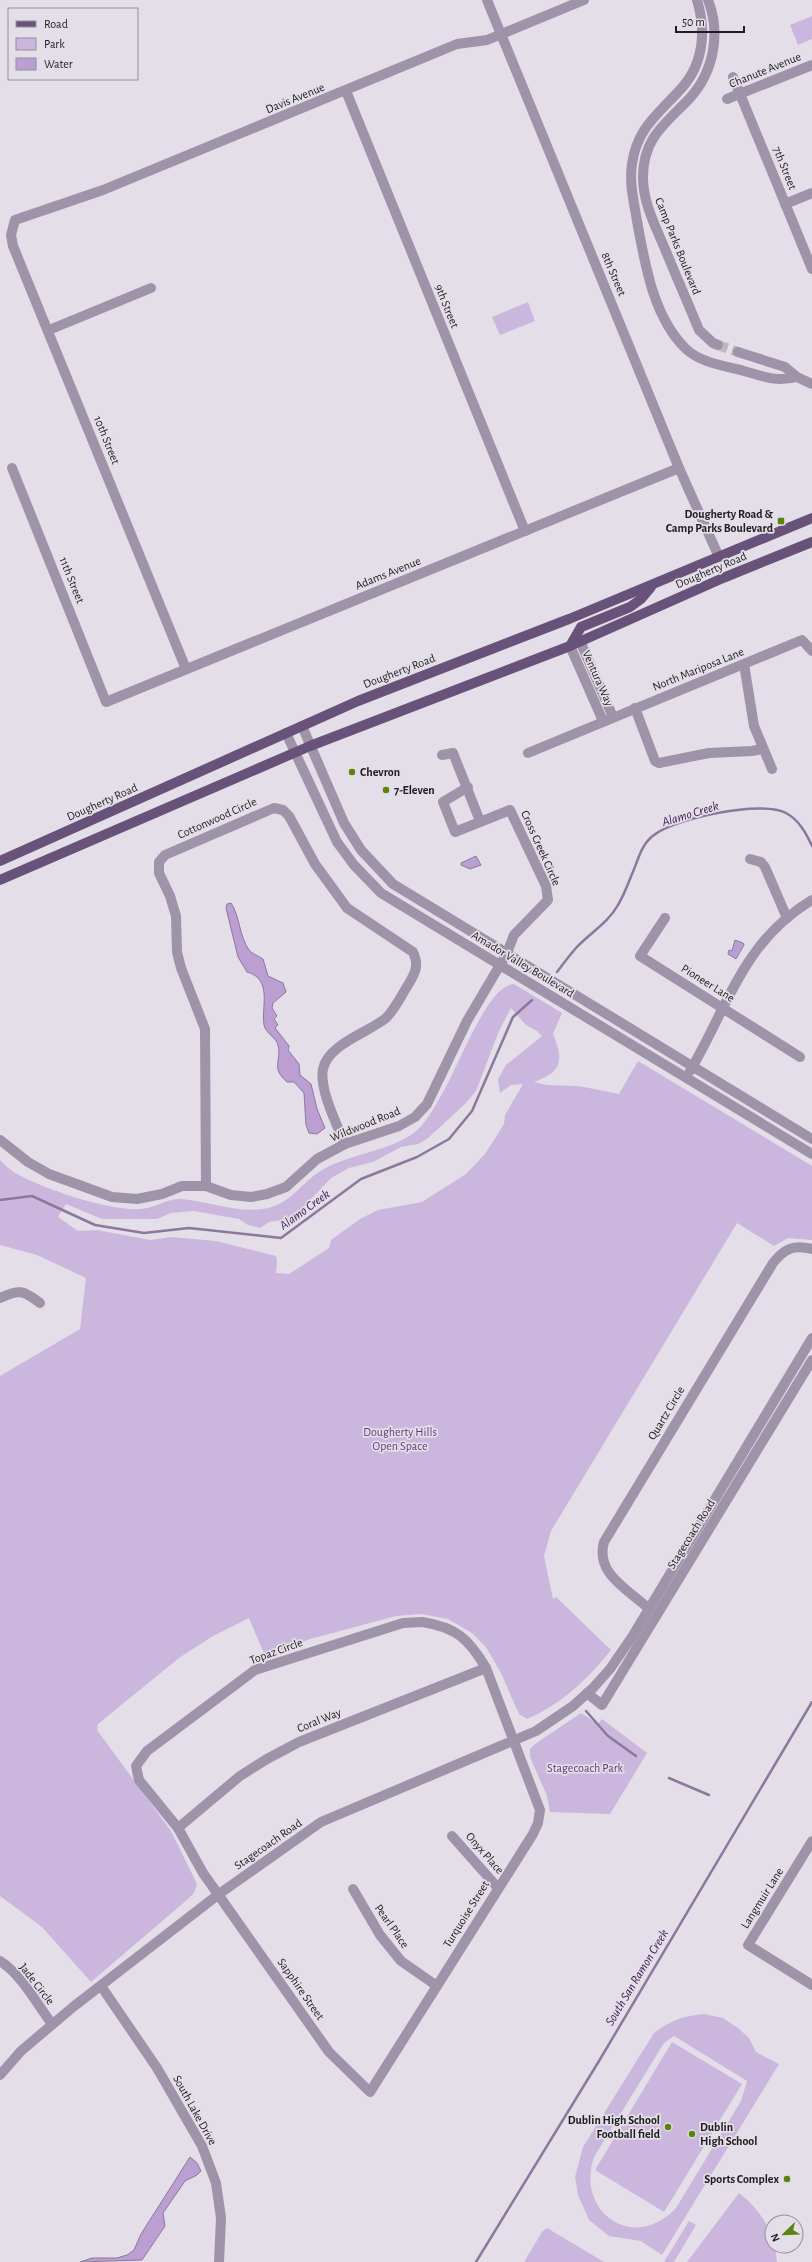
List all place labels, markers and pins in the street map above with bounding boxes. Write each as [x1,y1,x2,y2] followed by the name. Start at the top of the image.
[666,508,774,534] place label: Dougherty Road & Camp Parks Boulevard
[776,516,786,526] marker: Dougherty Road & Camp Parks Boulevard
[360,766,400,778] place label: Chevron
[347,767,357,777] marker: Chevron
[394,784,435,796] place label: 7-Eleven
[381,785,391,795] marker: 7-Eleven
[568,2114,661,2140] place label: Dublin High School Football field
[700,2121,757,2147] place label: Dublin High School
[663,2122,673,2132] marker: Dublin High School Football field
[687,2129,697,2139] marker: Dublin High School
[704,2173,779,2185] place label: Sports Complex
[782,2174,792,2184] marker: Sports Complex

